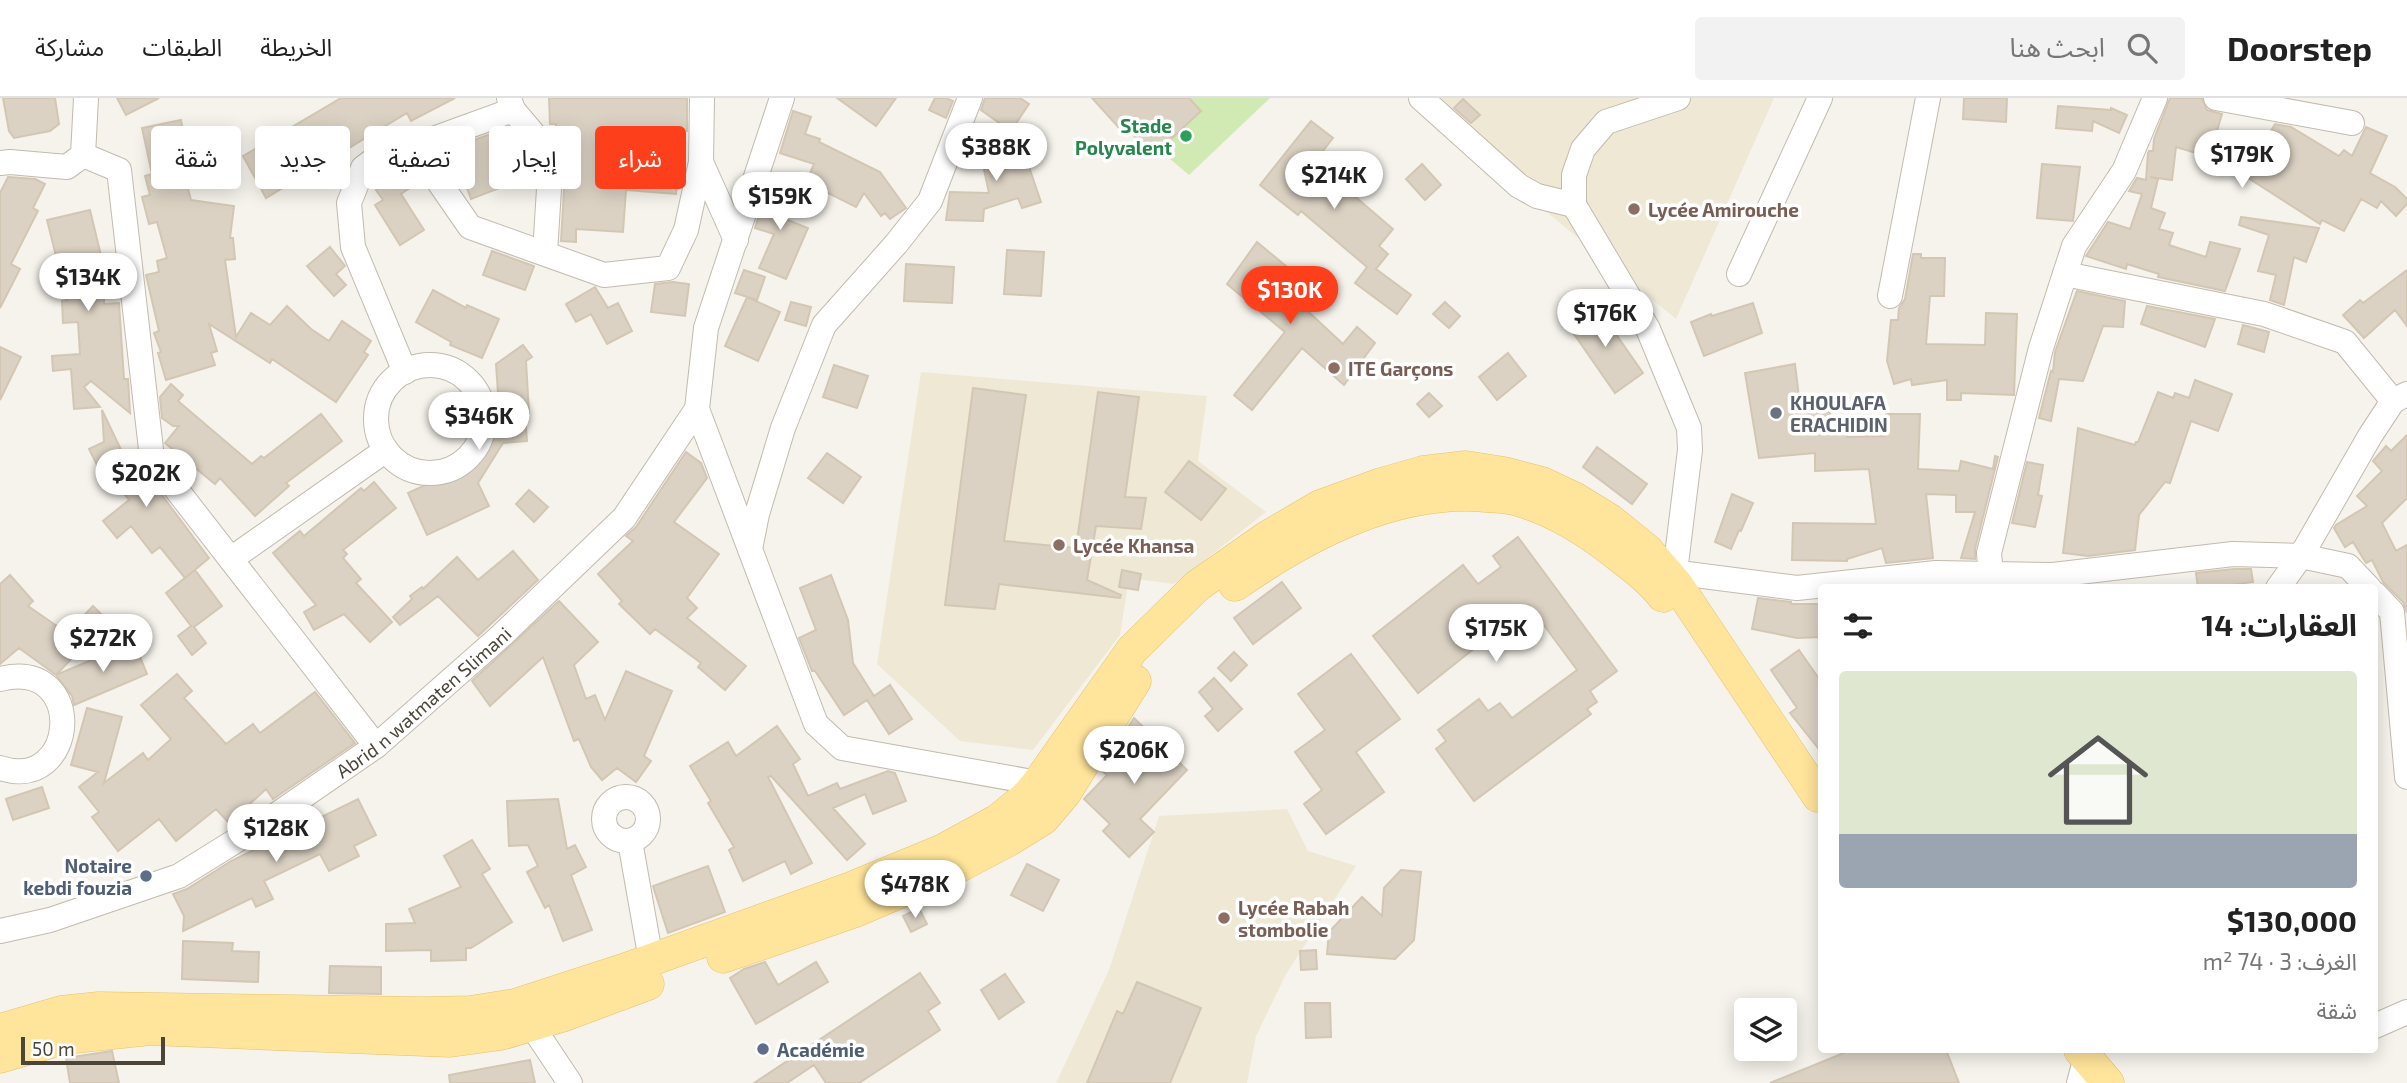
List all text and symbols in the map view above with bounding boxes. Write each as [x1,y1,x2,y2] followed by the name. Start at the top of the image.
[1695,17,2185,80] search box
[2227,28,2372,68] text: Doorstep
[2123,29,2161,67] icon: search
[2010,31,2105,62] text: ابحث هنا
[35,32,104,61] text: مشاركة
[142,32,222,61] text: الطبقات
[260,32,332,61] text: الخريطة
[1075,114,1172,160] place label: Stade Polyvalent
[947,123,1045,183] pin: $388K
[151,126,241,189] chip: شقة
[255,126,350,189] chip: جديد
[364,126,475,189] chip: تصفية
[489,126,581,189] chip: إيجار
[595,126,686,189] chip: شراء
[1178,128,1194,144] marker: Stade Polyvalent
[2193,130,2291,190] pin: $179K
[961,132,1031,160] text: $388K
[2210,139,2274,167] text: $179K
[1285,152,1383,211] pin: $214K
[1301,160,1367,188] text: $214K
[731,172,829,232] pin: $159K
[748,181,812,209] text: $159K
[1648,198,1799,222] place label: Lycée Amirouche
[1626,201,1642,217] marker: Lycée Amirouche
[39,254,137,313] pin: $134K
[55,262,121,290] text: $134K
[1241,266,1339,326] pin: $130K
[1257,275,1323,303] text: $130K
[1556,289,1654,349] pin: $176K
[1573,298,1637,326] text: $176K
[1348,357,1453,381] place label: ITE Garçons
[1326,360,1342,376] marker: ITE Garçons
[1790,391,1888,436] place label: KHOULAFA ERACHIDIN
[430,392,528,452] pin: $346K
[444,401,514,429] text: $346K
[1768,405,1784,421] marker: KHOULAFA ERACHIDIN
[97,450,195,509] pin: $202K
[111,458,181,486] text: $202K
[1073,534,1194,558] place label: Lycée Khansa
[1051,537,1067,553] marker: Lycée Khansa
[1447,604,1545,664] pin: $175K
[2201,606,2357,642] text: العقارات: 14
[1839,607,1877,645] icon: filters
[1465,613,1527,641] text: $175K
[54,614,152,674] pin: $272K
[331,621,515,782] street label: Abrid n watmaten Slimani
[70,623,136,651] text: $272K
[2035,717,2161,843] icon: home
[1085,726,1183,786] pin: $206K
[1099,735,1169,763] text: $206K
[227,804,325,864] pin: $128K
[243,813,309,841] text: $128K
[23,854,132,899] place label: Notaire kebdi fouzia
[866,860,964,920] pin: $478K
[138,868,154,884] marker: Notaire kebdi fouzia
[880,869,950,897] text: $478K
[1238,896,1349,941] place label: Lycée Rabah stombolie
[2227,902,2357,938] text: $130,000
[1216,910,1232,926] marker: Lycée Rabah stombolie
[2203,947,2357,975] text: الغرف: 3 · 74 m²
[2316,996,2357,1024] text: شقة
[1734,998,1797,1061] map controls
[1734,998,1797,1061] button: layers
[21,1034,164,1066] scale bar
[32,1037,75,1060] text: 50 m
[777,1038,865,1061] place label: Académie
[755,1041,771,1057] marker: Académie

